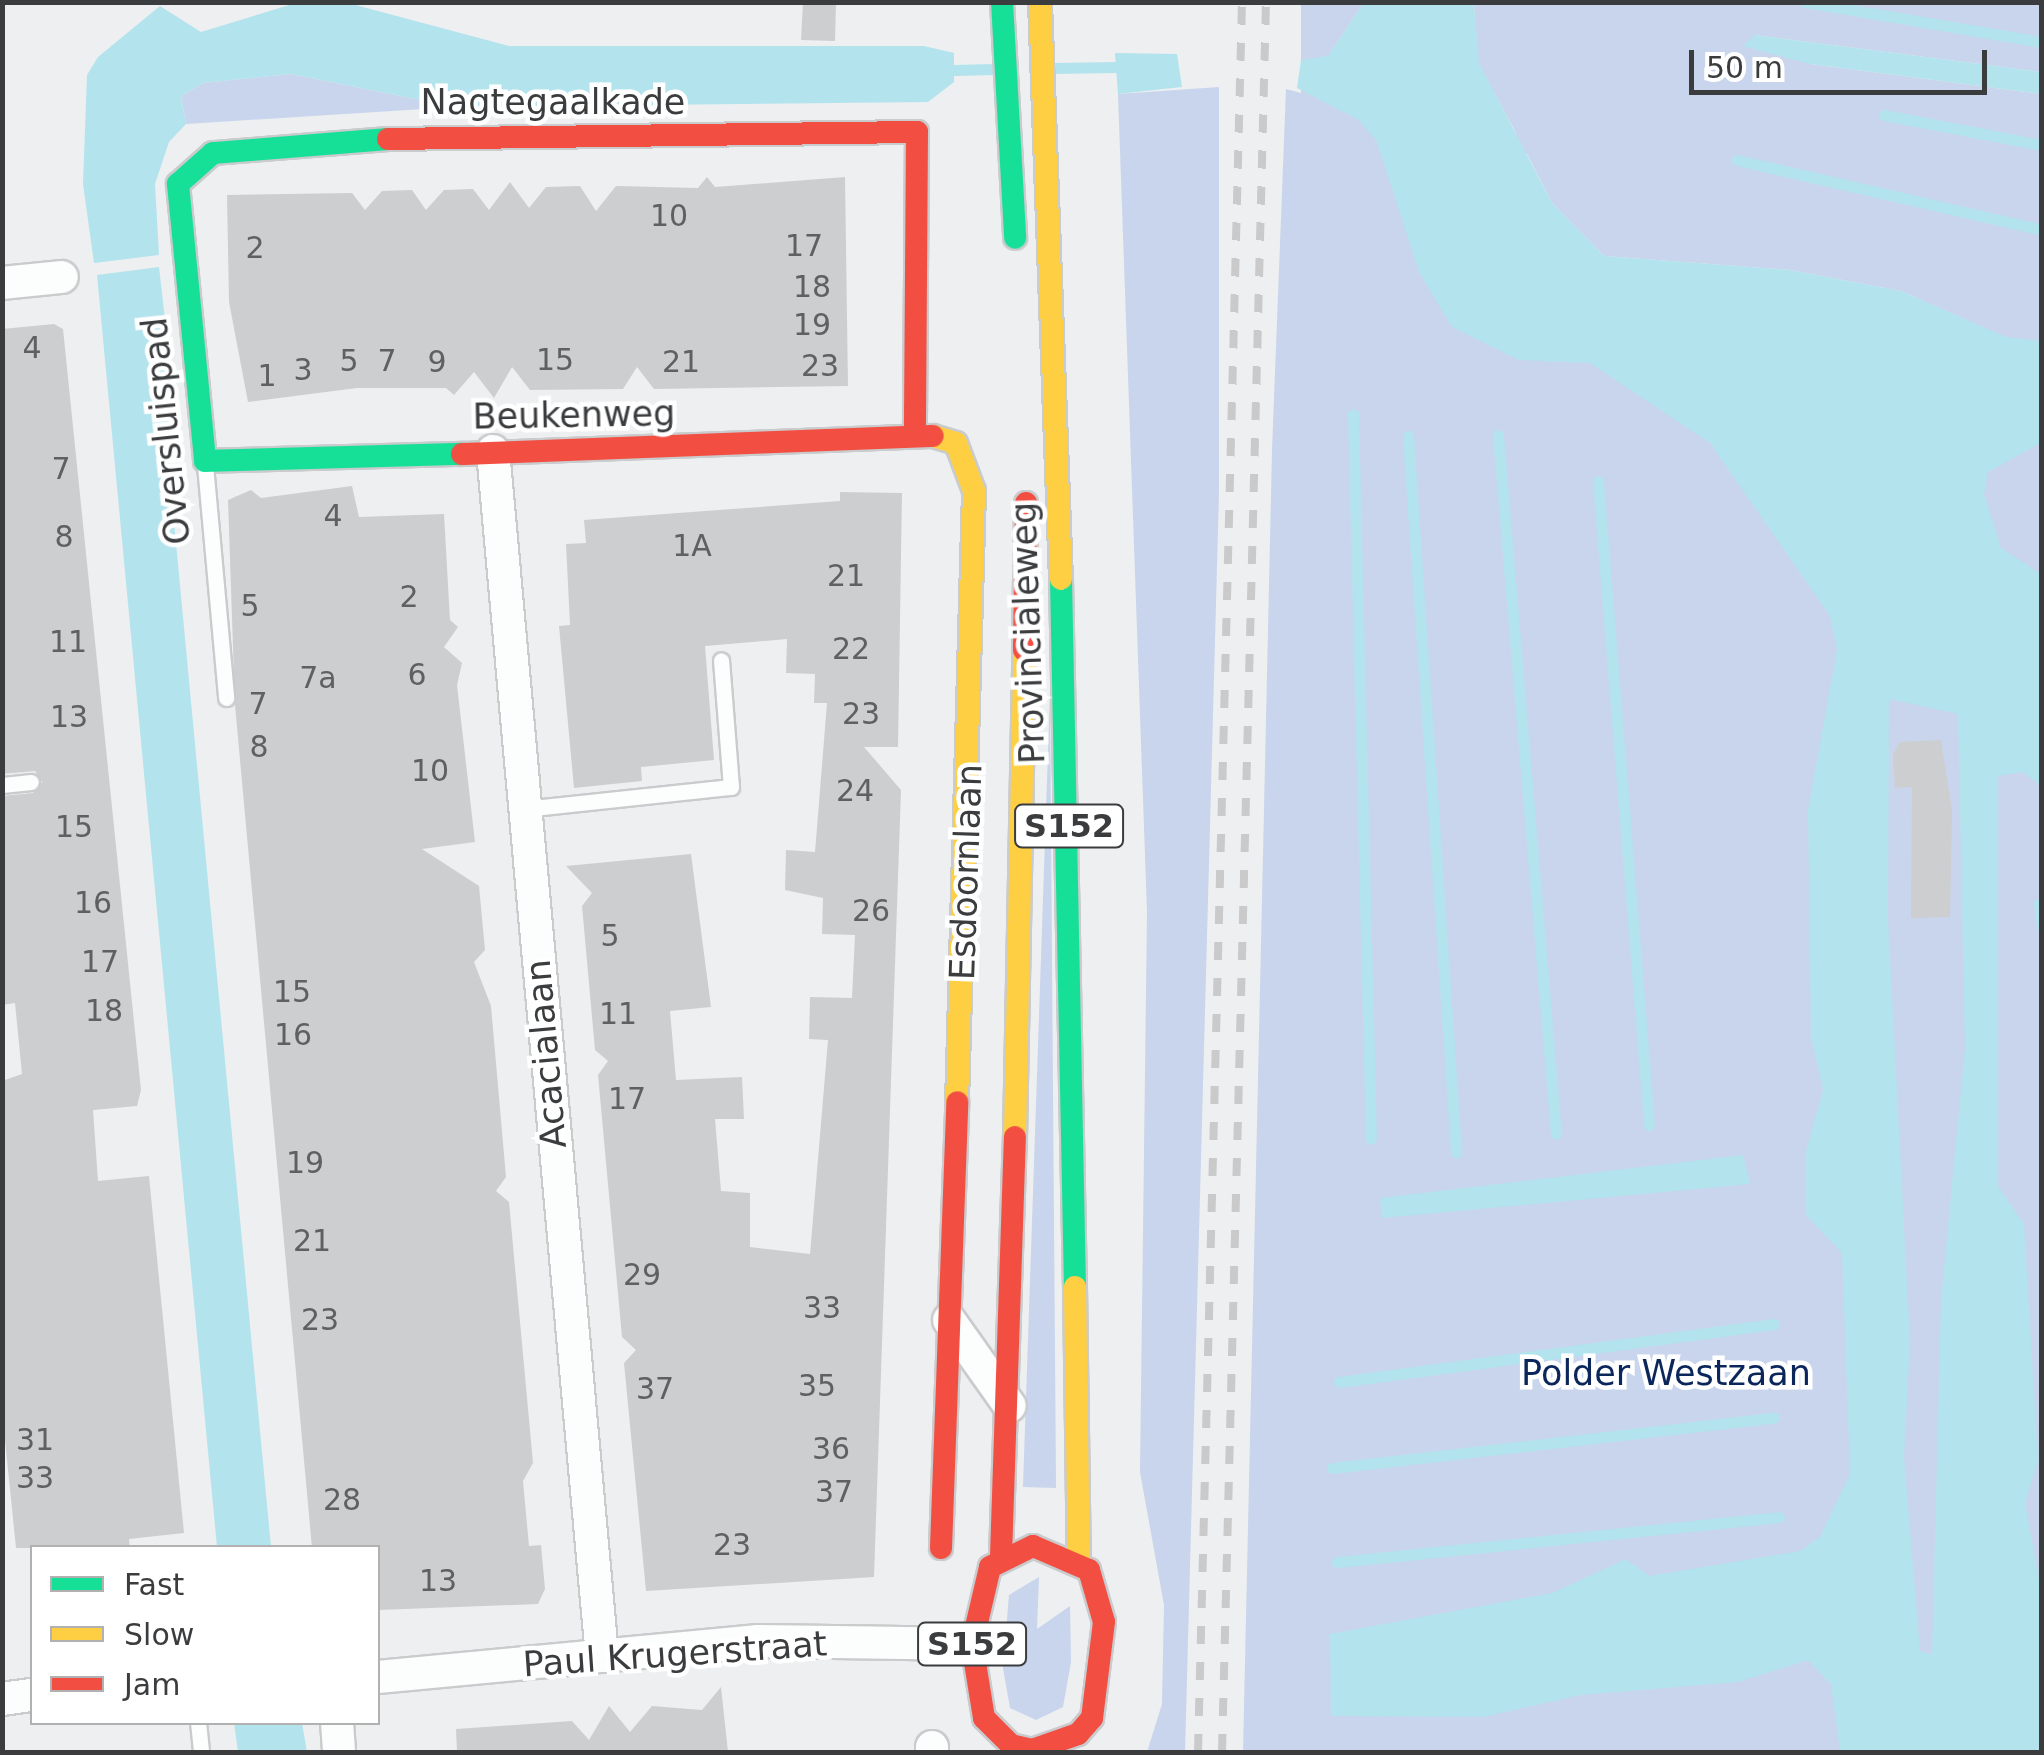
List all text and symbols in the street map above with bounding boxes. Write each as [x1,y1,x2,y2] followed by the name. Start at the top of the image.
[1694,30,1992,92] scale bar
[1706,50,1783,85] text: 50 m
[421,81,685,123] street label: Nagtegaalkade
[650,198,688,234] house number: 10
[785,228,823,264] house number: 17
[245,230,265,266] house number: 2
[793,269,831,305] house number: 18
[793,307,831,343] house number: 19
[133,315,199,547] street label: Oversluispad
[22,330,42,366] house number: 4
[536,342,574,378] house number: 15
[339,343,359,379] house number: 5
[377,343,397,379] house number: 7
[427,344,447,380] house number: 9
[662,344,700,380] house number: 21
[801,348,839,384] house number: 23
[293,352,313,388] house number: 3
[257,358,277,394] house number: 1
[472,392,676,438] street label: Beukenweg
[51,451,71,487] house number: 7
[323,498,343,534] house number: 4
[1002,501,1054,765] street label: Provincialeweg
[54,519,74,555] house number: 8
[672,528,712,564] house number: 1A
[827,558,865,594] house number: 21
[399,579,419,615] house number: 2
[240,588,260,624] house number: 5
[49,624,87,660] house number: 11
[832,631,870,667] house number: 22
[407,657,427,693] house number: 6
[299,660,337,696] house number: 7a
[248,686,268,722] house number: 7
[842,696,880,732] house number: 23
[50,699,88,735] house number: 13
[249,729,269,765] house number: 8
[411,753,449,789] house number: 10
[941,763,991,981] street label: Esdoornlaan
[836,773,874,809] house number: 24
[1014,799,1124,853] road number: S152
[55,809,93,845] house number: 15
[74,885,112,921] house number: 16
[852,893,890,929] house number: 26
[600,918,620,954] house number: 5
[81,944,119,980] house number: 17
[517,958,575,1150] street label: Acacialaan
[273,974,311,1010] house number: 15
[85,993,123,1029] house number: 18
[599,996,637,1032] house number: 11
[274,1017,312,1053] house number: 16
[608,1081,646,1117] house number: 17
[286,1145,324,1181] house number: 19
[293,1223,331,1259] house number: 21
[623,1257,661,1293] house number: 29
[803,1290,841,1326] house number: 33
[301,1302,339,1338] house number: 23
[1521,1352,1811,1394] park label: Polder Westzaan
[798,1368,836,1404] house number: 35
[636,1371,674,1407] house number: 37
[16,1422,54,1458] house number: 31
[812,1431,850,1467] house number: 36
[16,1460,54,1496] house number: 33
[815,1474,853,1510] house number: 37
[323,1482,361,1518] house number: 28
[713,1527,751,1563] house number: 23
[30,1545,380,1725] legend
[419,1563,457,1599] house number: 13
[124,1567,184,1602] text: Fast
[124,1617,194,1652] text: Slow
[917,1617,1027,1671] road number: S152
[522,1622,828,1686] street label: Paul Krugerstraat
[124,1667,180,1702] text: Jam

